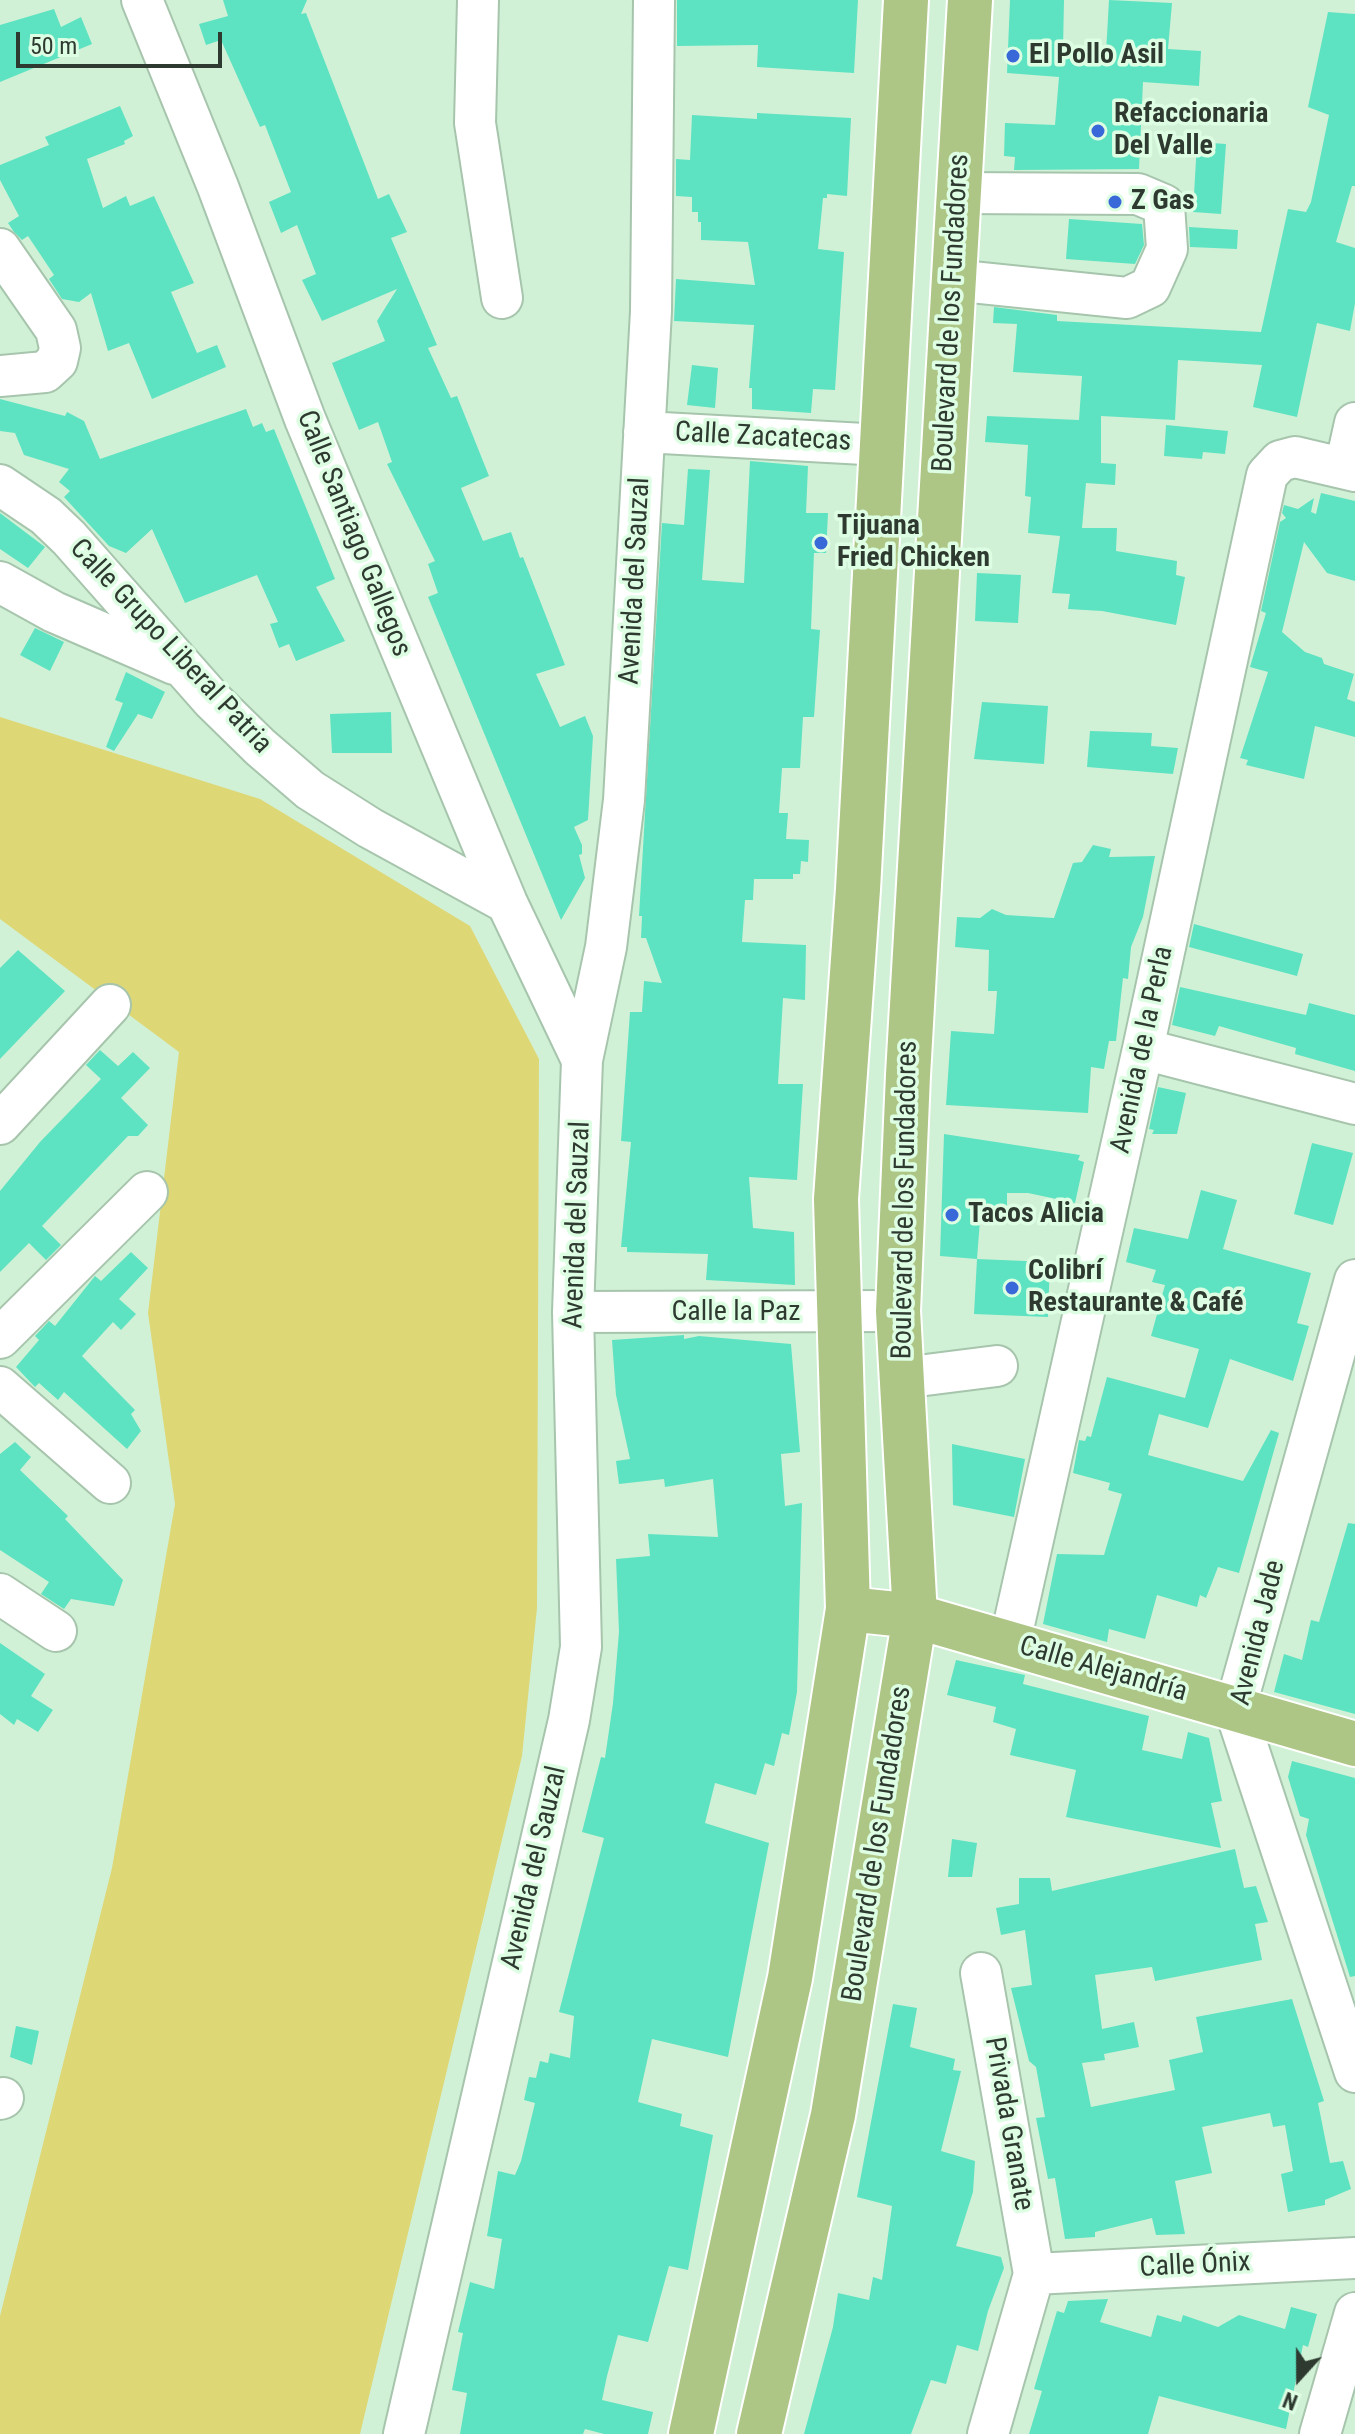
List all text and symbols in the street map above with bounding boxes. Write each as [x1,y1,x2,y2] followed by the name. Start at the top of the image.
[20,16,226,66] scale bar
[30,32,77,60] text: 50 m
[1029,39,1164,73] place label: El Pollo Asil
[1004,47,1022,65] marker: El Pollo Asil
[1114,98,1268,164] place label: Refaccionaria Del Valle
[1089,122,1107,140] marker: Refaccionaria Del Valle
[927,153,977,473] street label: Boulevard de los Fundadores
[1131,185,1195,219] place label: Z Gas
[1106,193,1124,211] marker: Z Gas
[288,406,418,662] street label: Calle Santiago Gallegos
[674,417,852,459] street label: Calle Zacatecas
[614,476,658,686] street label: Avenida del Sauzal
[837,510,990,576] place label: Tijuana Fried Chicken
[62,533,278,761] street label: Calle Grupo Liberal Patria
[812,534,830,552] marker: Tijuana Fried Chicken
[1105,943,1181,1157] street label: Avenida de la Perla
[886,1040,926,1360] street label: Boulevard de los Fundadores
[558,1121,598,1329] street label: Avenida del Sauzal
[968,1198,1104,1232] place label: Tacos Alicia
[943,1206,961,1224] marker: Tacos Alicia
[1028,1255,1243,1321] place label: Colibrí Restaurante & Café
[1003,1279,1021,1297] marker: Colibrí Restaurante & Café
[671,1296,801,1330] street label: Calle la Paz
[1225,1557,1293,1709] street label: Avenida Jade
[1015,1630,1191,1710] street label: Calle Alejandría
[836,1684,920,2004] street label: Boulevard de los Fundadores
[495,1763,575,1973] street label: Avenida del Sauzal
[976,2035,1040,2213] street label: Privada Granate
[1139,2246,1251,2286] street label: Calle Ónix
[1259,2338,1339,2418] north arrow
[1279,2387,1301,2415] text: N

